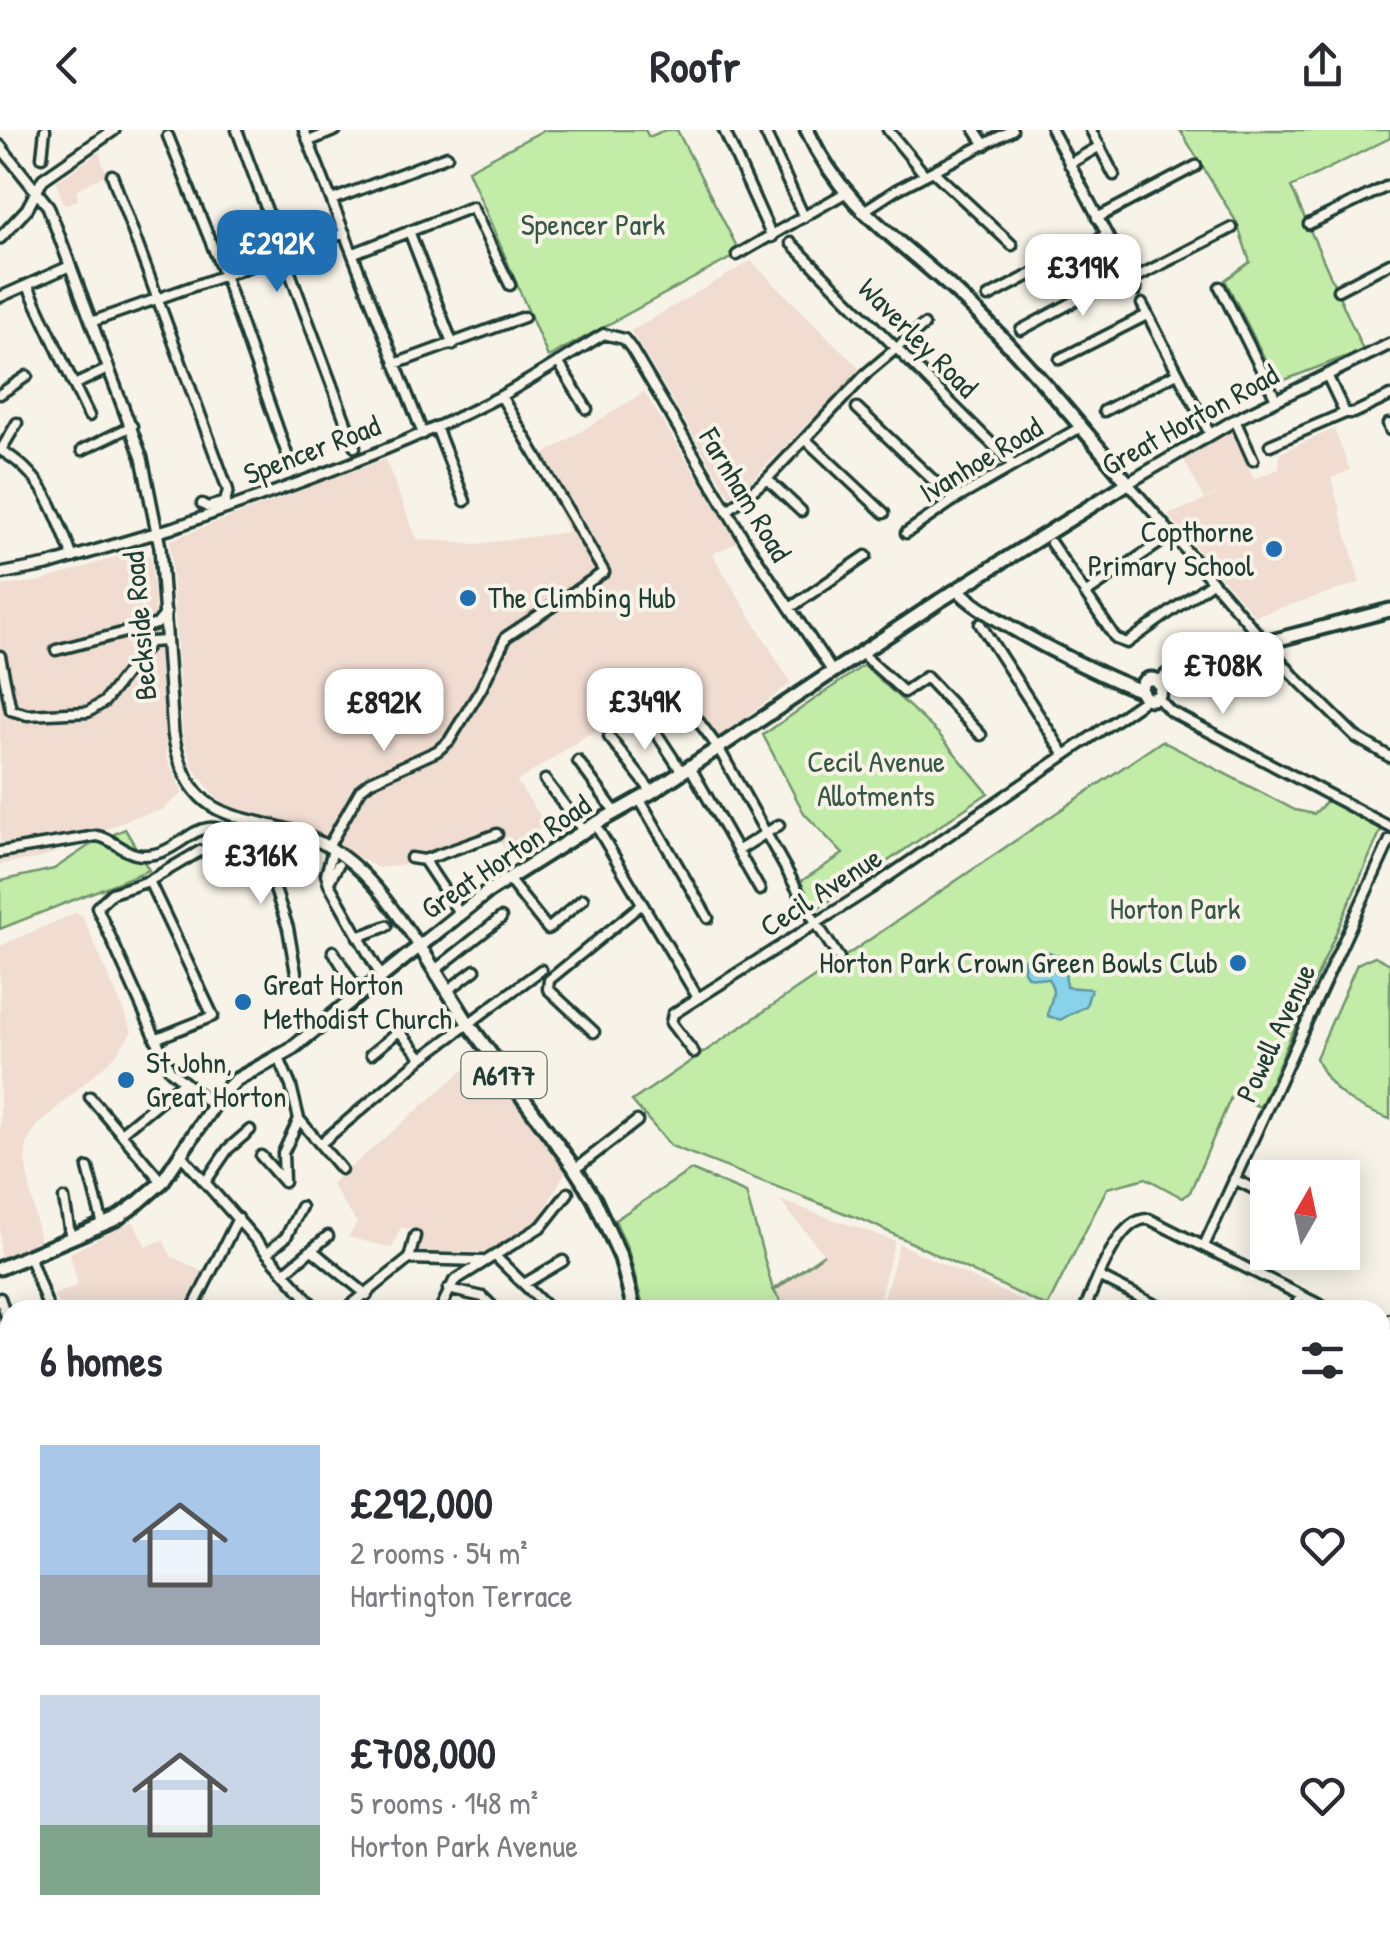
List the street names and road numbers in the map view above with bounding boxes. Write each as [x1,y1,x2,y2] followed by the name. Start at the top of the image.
[850,269,988,406] street label: Waverley Road
[1094,354,1285,484] street label: Great Horton Road
[238,405,386,493] street label: Spencer Road
[911,407,1050,512] street label: Ivanhoe Road
[690,419,802,569] street label: Farnham Road
[113,550,165,702] street label: Beckside Road
[413,784,598,928] street label: Great Horton Road
[752,837,889,945] street label: Cecil Avenue
[1226,957,1325,1108] street label: Powell Avenue
[462,1052,546,1098] road number: A6177

